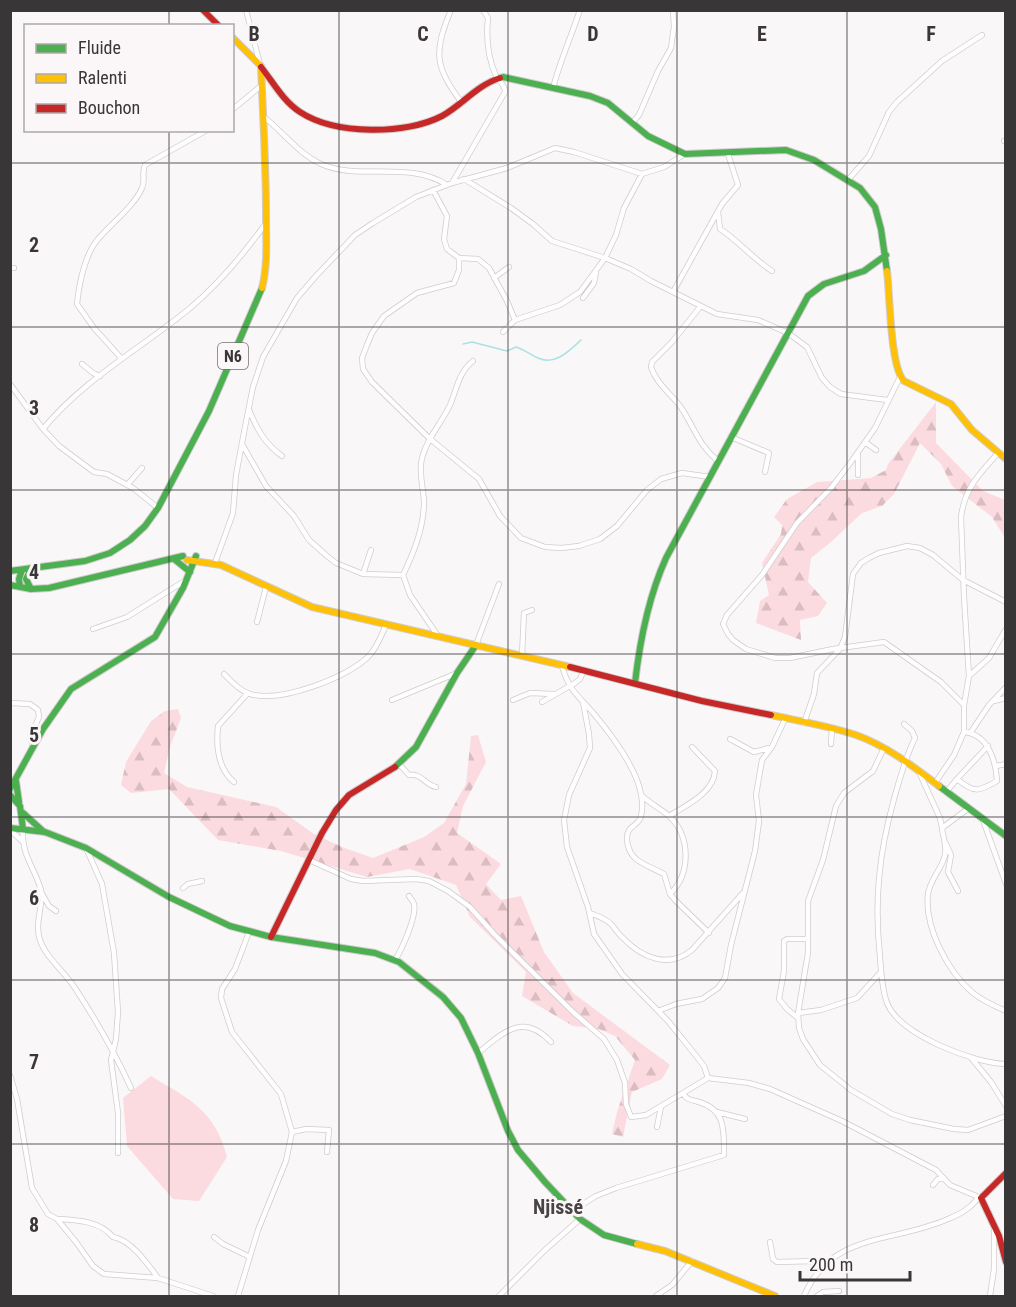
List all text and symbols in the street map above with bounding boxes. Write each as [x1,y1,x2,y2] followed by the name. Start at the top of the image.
[248,22,260,46] text: B
[417,22,429,46] text: C
[587,22,599,46] text: D
[757,22,767,46] text: E
[926,22,936,46] text: F
[24,24,234,132] legend
[78,37,121,58] text: Fluide
[78,67,127,88] text: Ralenti
[78,97,140,118] text: Bouchon
[29,233,39,257] text: 2
[218,343,248,369] road number: N6
[29,396,39,420] text: 3
[29,560,39,584] text: 4
[29,723,39,747] text: 5
[29,886,39,910] text: 6
[29,1050,39,1074] text: 7
[533,1195,583,1219] district label: Njissé
[29,1213,39,1237] text: 8
[800,1244,910,1282] scale bar
[809,1254,853,1275] text: 200 m

